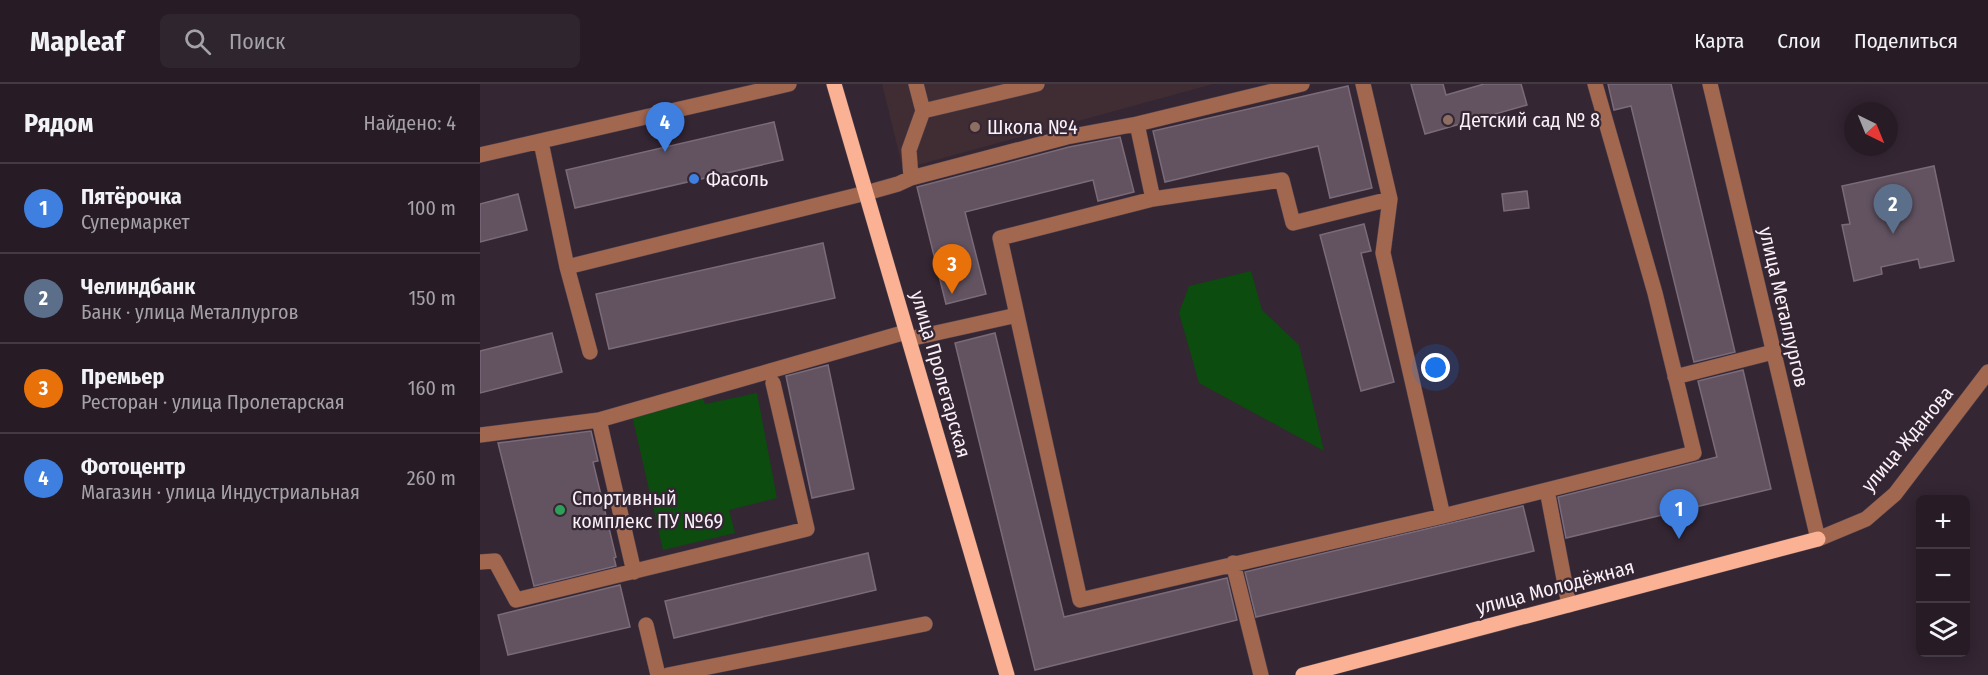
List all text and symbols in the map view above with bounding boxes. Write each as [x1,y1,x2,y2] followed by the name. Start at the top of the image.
[160,14,580,68] search box
[30,25,124,58] text: Mapleaf
[181,25,214,58] icon: search
[229,28,285,55] text: Поиск
[1694,28,1744,54] text: Карта
[1777,28,1821,54] text: Слои
[1854,28,1958,54] text: Поделиться
[1844,102,1898,156] north arrow
[646,103,684,152] pin: 4
[24,108,93,139] text: Рядом
[1459,108,1600,132] place label: Детский сад № 8
[364,111,456,135] text: Найдено: 4
[1441,113,1455,127] marker: Детский сад № 8
[987,115,1078,139] place label: Школа №4
[968,120,982,134] marker: Школа №4
[706,167,768,191] place label: Фасоль
[687,172,701,186] marker: Фасоль
[81,183,182,210] text: Пятёрочка
[1874,184,1912,234] pin: 2
[39,196,48,220] text: 1
[407,196,456,220] text: 100 m
[81,210,190,234] text: Супермаркет
[1754,225,1814,389] street label: улица Металлургов
[932,244,972,294] pin: 3
[81,273,195,300] text: Челиндбанк
[39,286,48,310] text: 2
[409,286,456,310] text: 150 m
[906,288,976,460] street label: улица Пролетарская
[81,300,299,324] text: Банк · улица Металлургов
[1421,353,1450,382] your location
[81,363,164,390] text: Премьер
[39,376,48,400] text: 3
[408,376,456,400] text: 160 m
[1856,381,1958,497] street label: улица Жданова
[81,390,345,414] text: Ресторан · улица Пролетарская
[81,453,186,480] text: Фотоцентр
[38,466,49,490] text: 4
[407,466,456,490] text: 260 m
[81,480,360,504] text: Магазин · улица Индустриальная
[572,486,723,533] place label: Спортивный комплекс ПУ №69
[1660,490,1698,539] pin: 1
[1916,495,1970,657] map controls
[1916,495,1970,549] button: +
[553,503,567,517] marker: Спортивный комплекс ПУ №69
[1916,549,1970,603] button: −
[1473,554,1637,620] street label: улица Молодёжная
[1916,603,1970,657] button: layers

